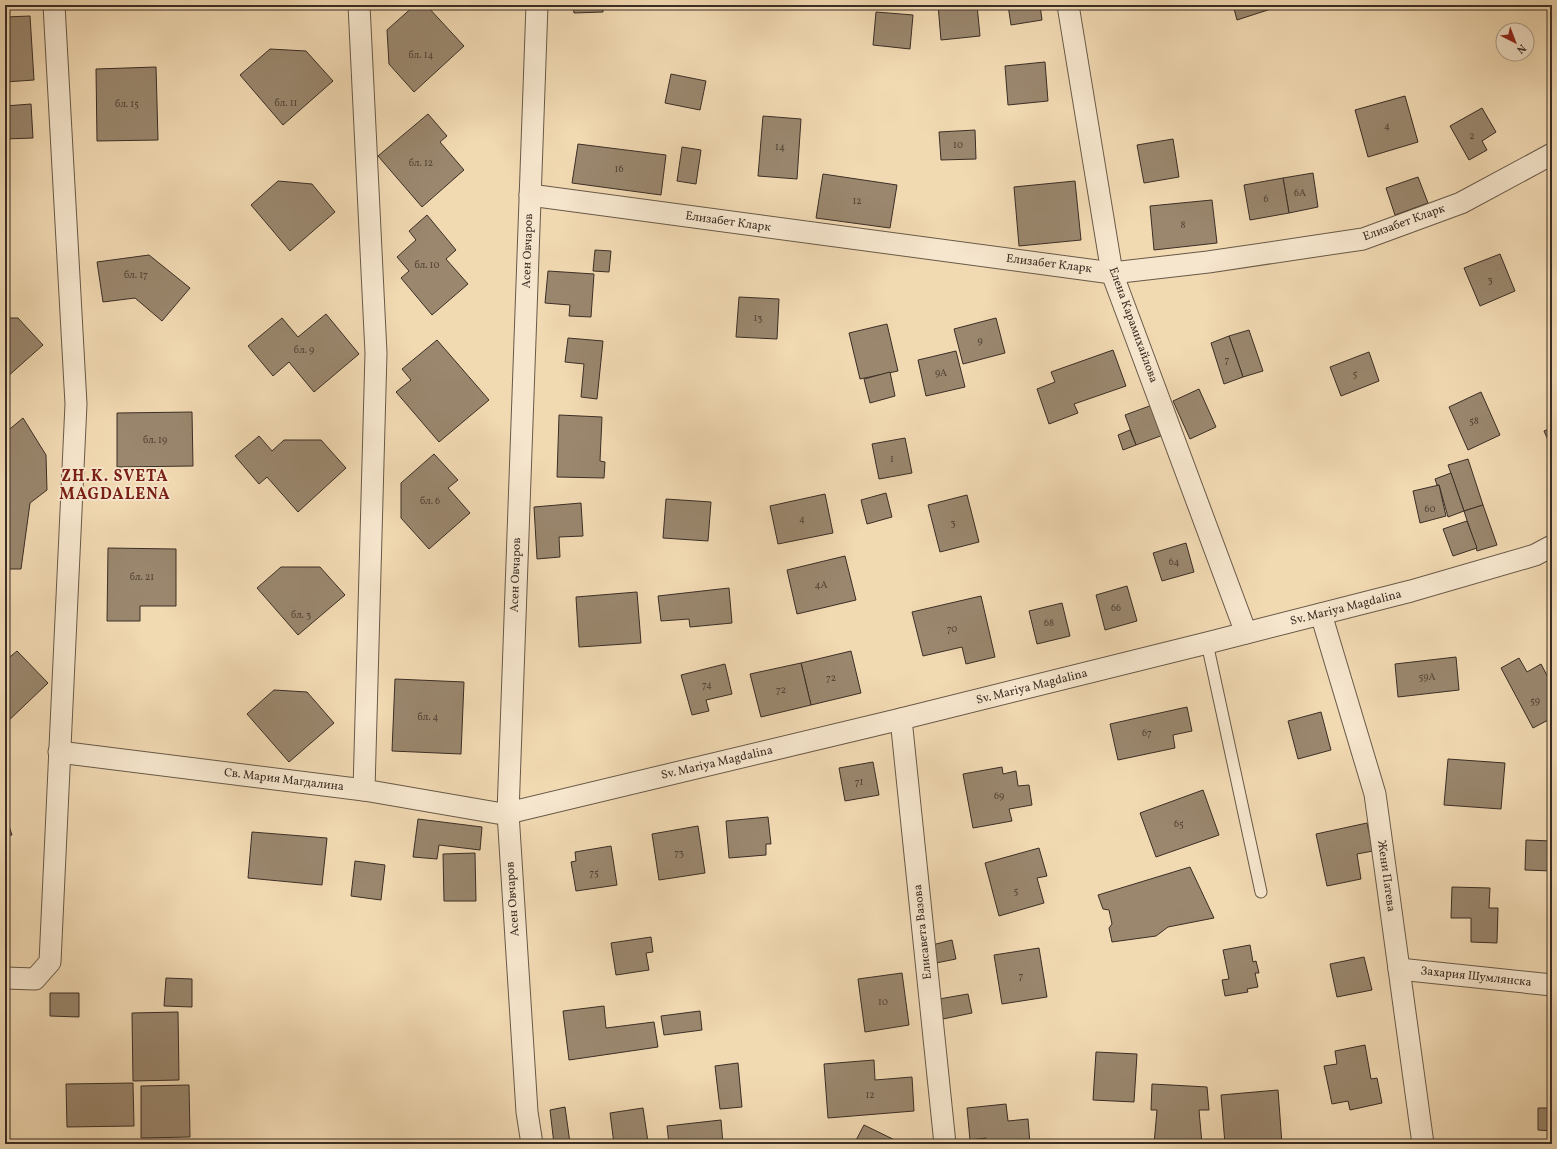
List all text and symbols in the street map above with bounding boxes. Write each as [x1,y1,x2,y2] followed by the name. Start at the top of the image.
[1495,22,1535,62] north arrow
[1513,40,1529,57] text: N
[409,48,434,62] house number: бл. 14
[275,96,298,110] house number: бл. 11
[115,97,139,111] house number: бл. 15
[1384,119,1390,133] house number: 4
[1469,129,1475,143] house number: 2
[953,138,963,152] house number: 10
[775,140,785,154] house number: 14
[409,156,433,170] house number: бл. 12
[615,162,623,176] house number: 16
[1294,186,1306,200] house number: 6А
[1263,192,1269,206] house number: 6
[852,194,862,208] house number: 12
[1361,201,1448,245] street label: Елизабет Кларк
[684,208,772,236] street label: Елизабет Кларк
[519,213,537,289] street label: Асен Овчаров
[1180,218,1186,232] house number: 8
[1005,251,1093,277] street label: Елизабет Кларк
[415,258,440,272] house number: бл. 10
[1105,265,1161,385] street label: Елена Карамихайлова
[124,268,148,282] house number: бл. 17
[1487,273,1493,287] house number: 3
[753,311,763,325] house number: 13
[977,334,983,348] house number: 9
[294,343,314,357] house number: бл. 9
[1225,353,1230,367] house number: 7
[935,366,947,380] house number: 9А
[1353,367,1358,381] house number: 5
[1469,414,1479,428] house number: 58
[143,433,167,447] house number: бл. 19
[890,452,894,466] house number: 1
[59,466,171,506] district label: ZH.K. SVETA MAGDALENA
[420,494,440,508] house number: бл. 6
[1424,502,1436,516] house number: 60
[799,512,805,526] house number: 4
[950,516,956,530] house number: 3
[507,537,525,613] street label: Асен Овчаров
[1169,555,1179,569] house number: 64
[130,570,154,584] house number: бл. 21
[814,578,828,592] house number: 4А
[1289,586,1403,630] street label: Sv. Mariya Magdalina
[1111,601,1121,615] house number: 66
[291,608,311,622] house number: бл. 3
[1044,616,1054,630] house number: 68
[947,622,957,636] house number: 70
[975,665,1089,709] street label: Sv. Mariya Magdalina
[1419,670,1435,684] house number: 59А
[826,671,836,685] house number: 72
[702,678,712,692] house number: 74
[776,683,786,697] house number: 72
[1530,694,1540,708] house number: 59
[417,710,439,724] house number: бл. 4
[1142,726,1152,740] house number: 67
[660,742,774,784] street label: Sv. Mariya Magdalina
[223,765,345,795] street label: Св. Мария Магдалина
[855,775,863,789] house number: 71
[994,789,1004,803] house number: 69
[1174,817,1184,831] house number: 65
[1373,839,1399,913] street label: Жени Патева
[674,846,684,860] house number: 73
[502,861,524,937] street label: Асен Овчаров
[589,866,599,880] house number: 75
[910,884,936,980] street label: Елисавета Вазова
[1014,884,1019,898] house number: 5
[1420,963,1532,991] street label: Захария Шумлянска
[1019,969,1024,983] house number: 7
[878,995,888,1009] house number: 10
[865,1088,875,1102] house number: 12

